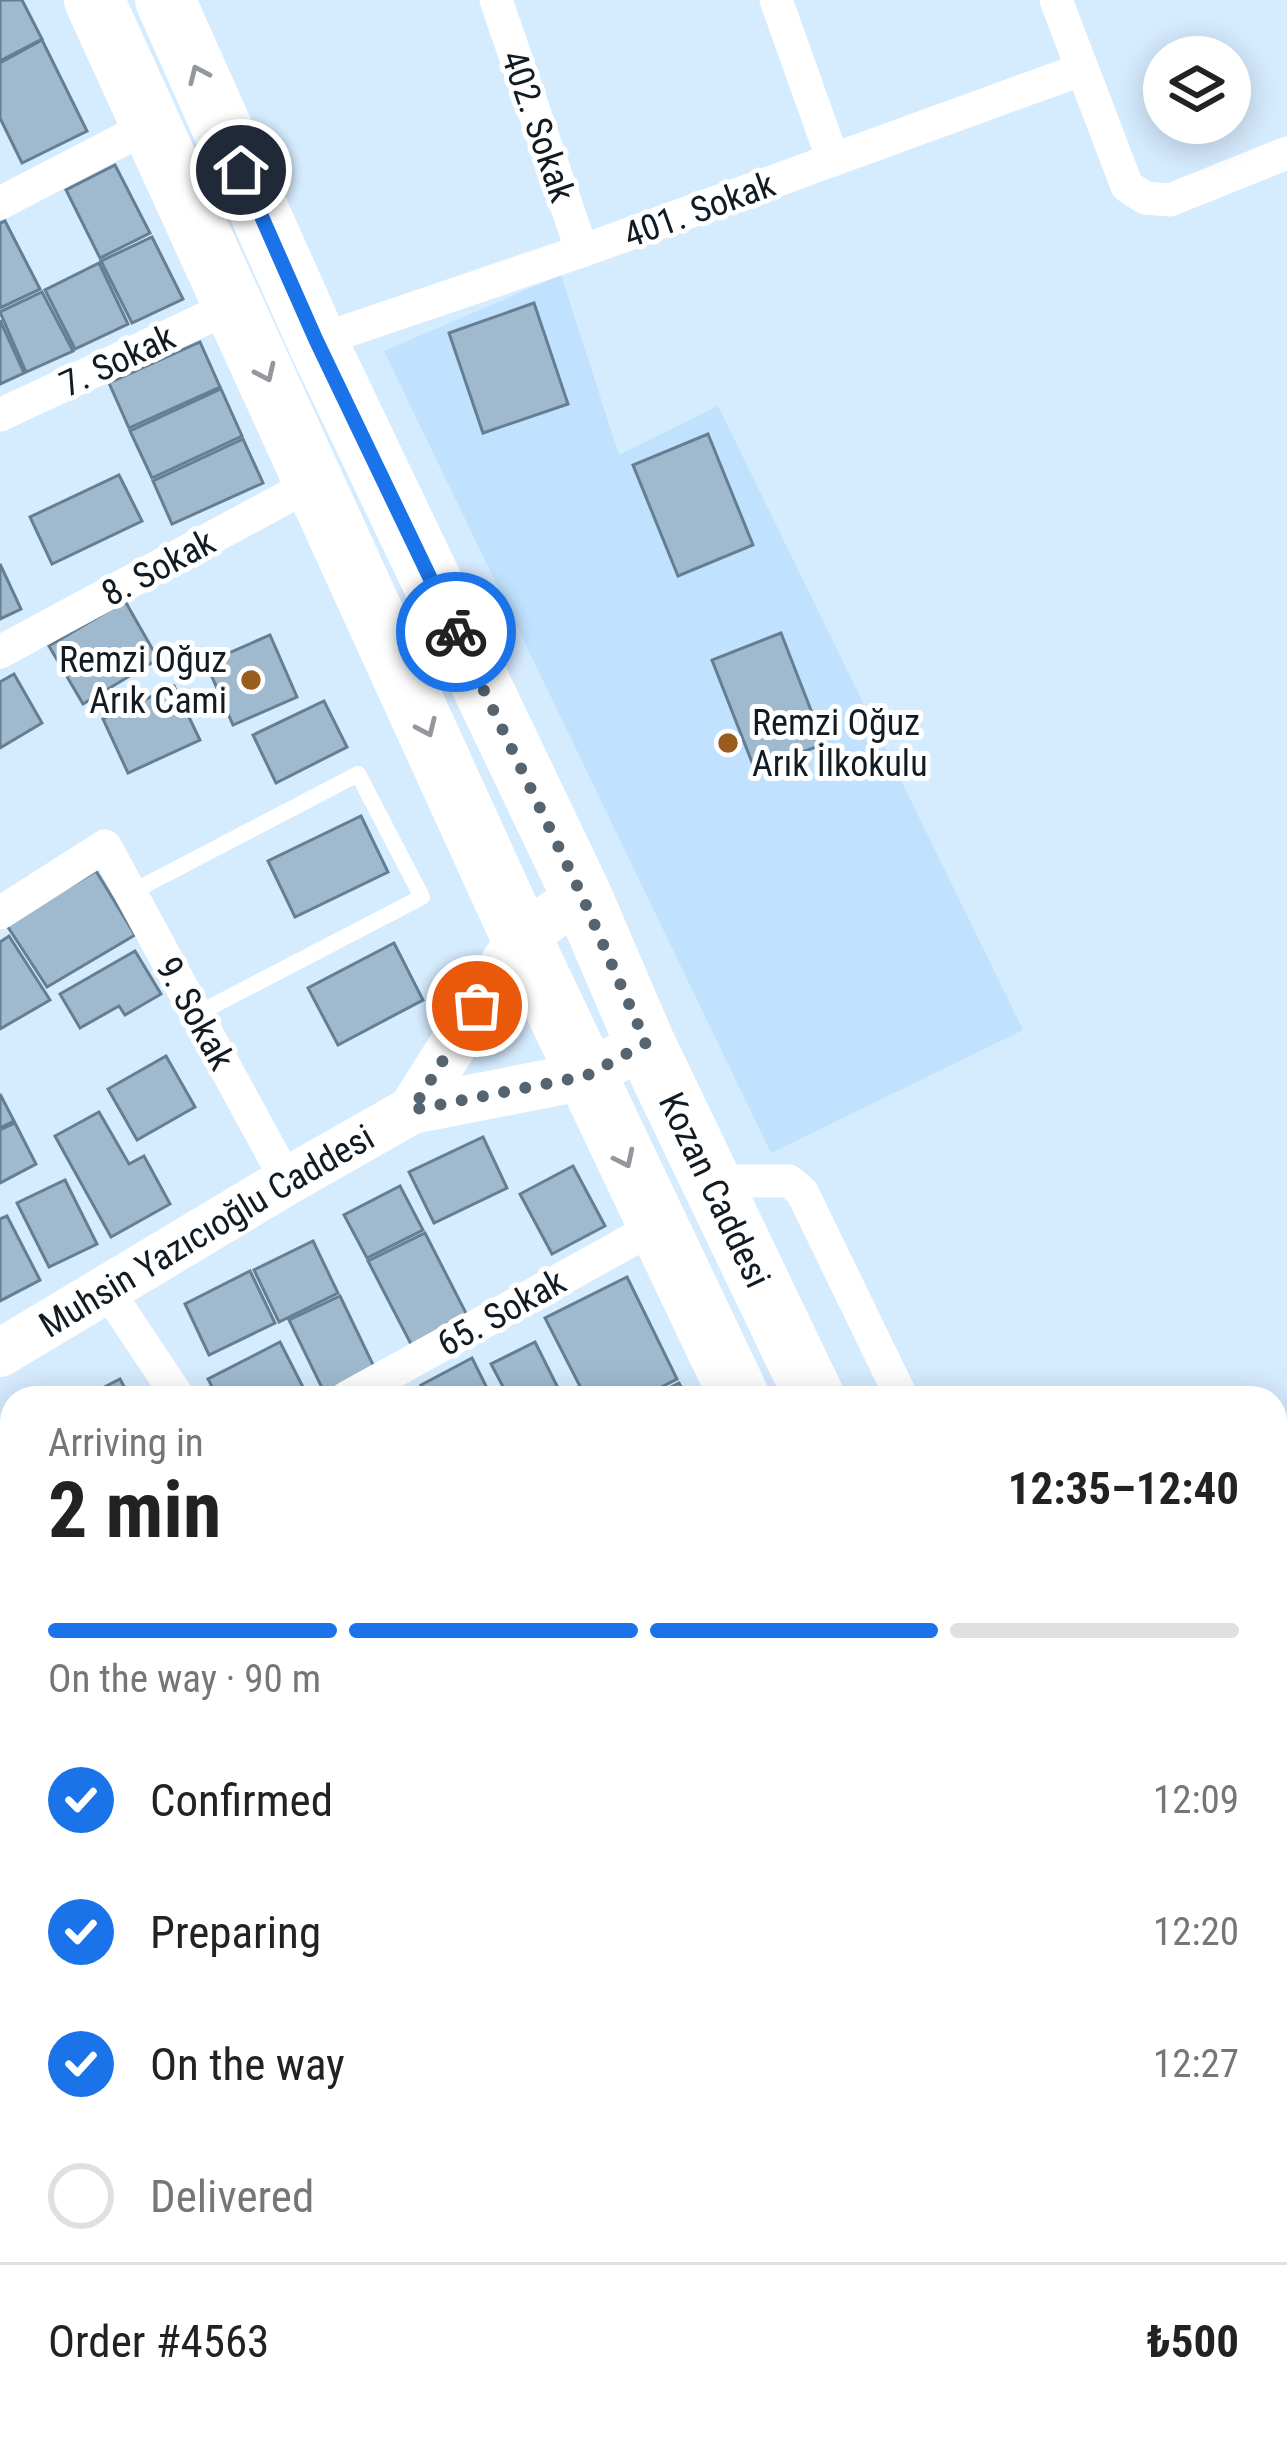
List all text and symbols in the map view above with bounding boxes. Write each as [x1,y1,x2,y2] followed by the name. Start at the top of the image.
[1143,36,1251,144] map controls
[1143,36,1251,144] button: layers
[493,45,584,208] street label: 402. Sokak
[188,64,212,86] one-way arrow
[190,119,292,221] pin
[208,137,274,203] icon: home
[618,163,781,257] street label: 401. Sokak
[53,316,182,406] street label: 7. Sokak
[252,361,275,382] one-way arrow
[95,521,222,615] street label: 8. Sokak
[396,572,516,692] courier
[423,599,489,665] icon: bike
[59,639,227,722] place label: Remzi Oğuz Arık Cami
[238,667,264,693] marker: Remzi Oğuz Arık Cami
[752,702,928,785] place label: Remzi Oğuz Arık İlkokulu
[412,716,436,738] one-way arrow
[715,730,741,756] marker: Remzi Oğuz Arık İlkokulu
[147,950,243,1077] street label: 9. Sokak
[426,955,528,1057] pin
[444,973,510,1039] icon: bag
[650,1086,779,1294] street label: Kozan Caddesi
[32,1116,381,1347] street label: Muhsin Yazıcıoğlu Caddesi
[611,1147,634,1168] one-way arrow
[430,1261,573,1365] street label: 65. Sokak
[48,1420,204,1466] text: Arriving in
[1008,1462,1239,1515] text: 12:35–12:40
[48,1465,221,1556] text: 2 min
[48,1656,321,1702] text: On the way · 90 m
[48,1767,114,1833] icon: check
[150,1774,333,1827] text: Confirmed
[1153,1777,1239,1823] text: 12:09
[48,1899,114,1965] icon: check
[150,1906,321,1959] text: Preparing
[1153,1909,1239,1955] text: 12:20
[48,2031,114,2097] icon: check
[150,2038,345,2091] text: On the way
[1153,2041,1239,2087] text: 12:27
[150,2170,314,2223] text: Delivered
[48,2315,269,2368] text: Order #4563
[1147,2315,1239,2368] text: ₺500

